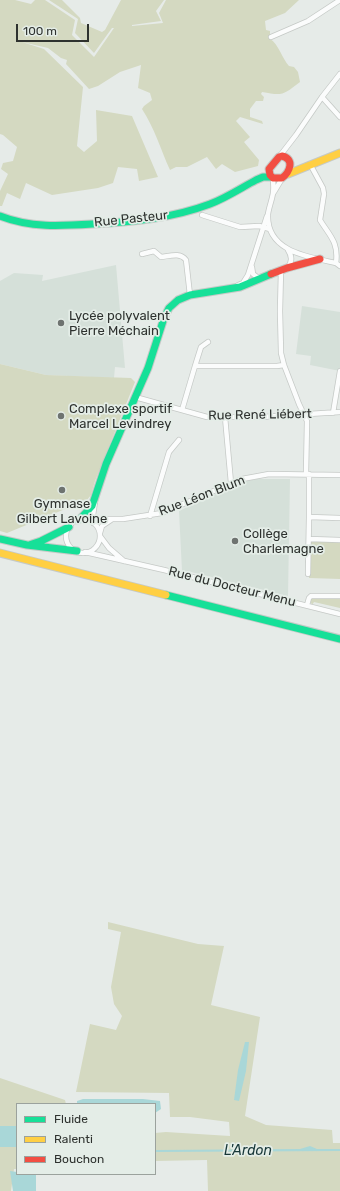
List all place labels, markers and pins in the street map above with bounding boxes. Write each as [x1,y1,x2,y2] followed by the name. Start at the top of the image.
[69,308,170,339] place label: Lycée polyvalent Pierre Méchain
[56,318,66,328] marker: Lycée polyvalent Pierre Méchain
[69,401,172,432] place label: Complexe sportif Marcel Levindrey
[56,411,66,421] marker: Complexe sportif Marcel Levindrey
[57,485,67,495] marker: Gymnase Gilbert Lavoine
[17,496,107,527] place label: Gymnase Gilbert Lavoine
[243,526,324,557] place label: Collège Charlemagne
[230,536,240,546] marker: Collège Charlemagne

